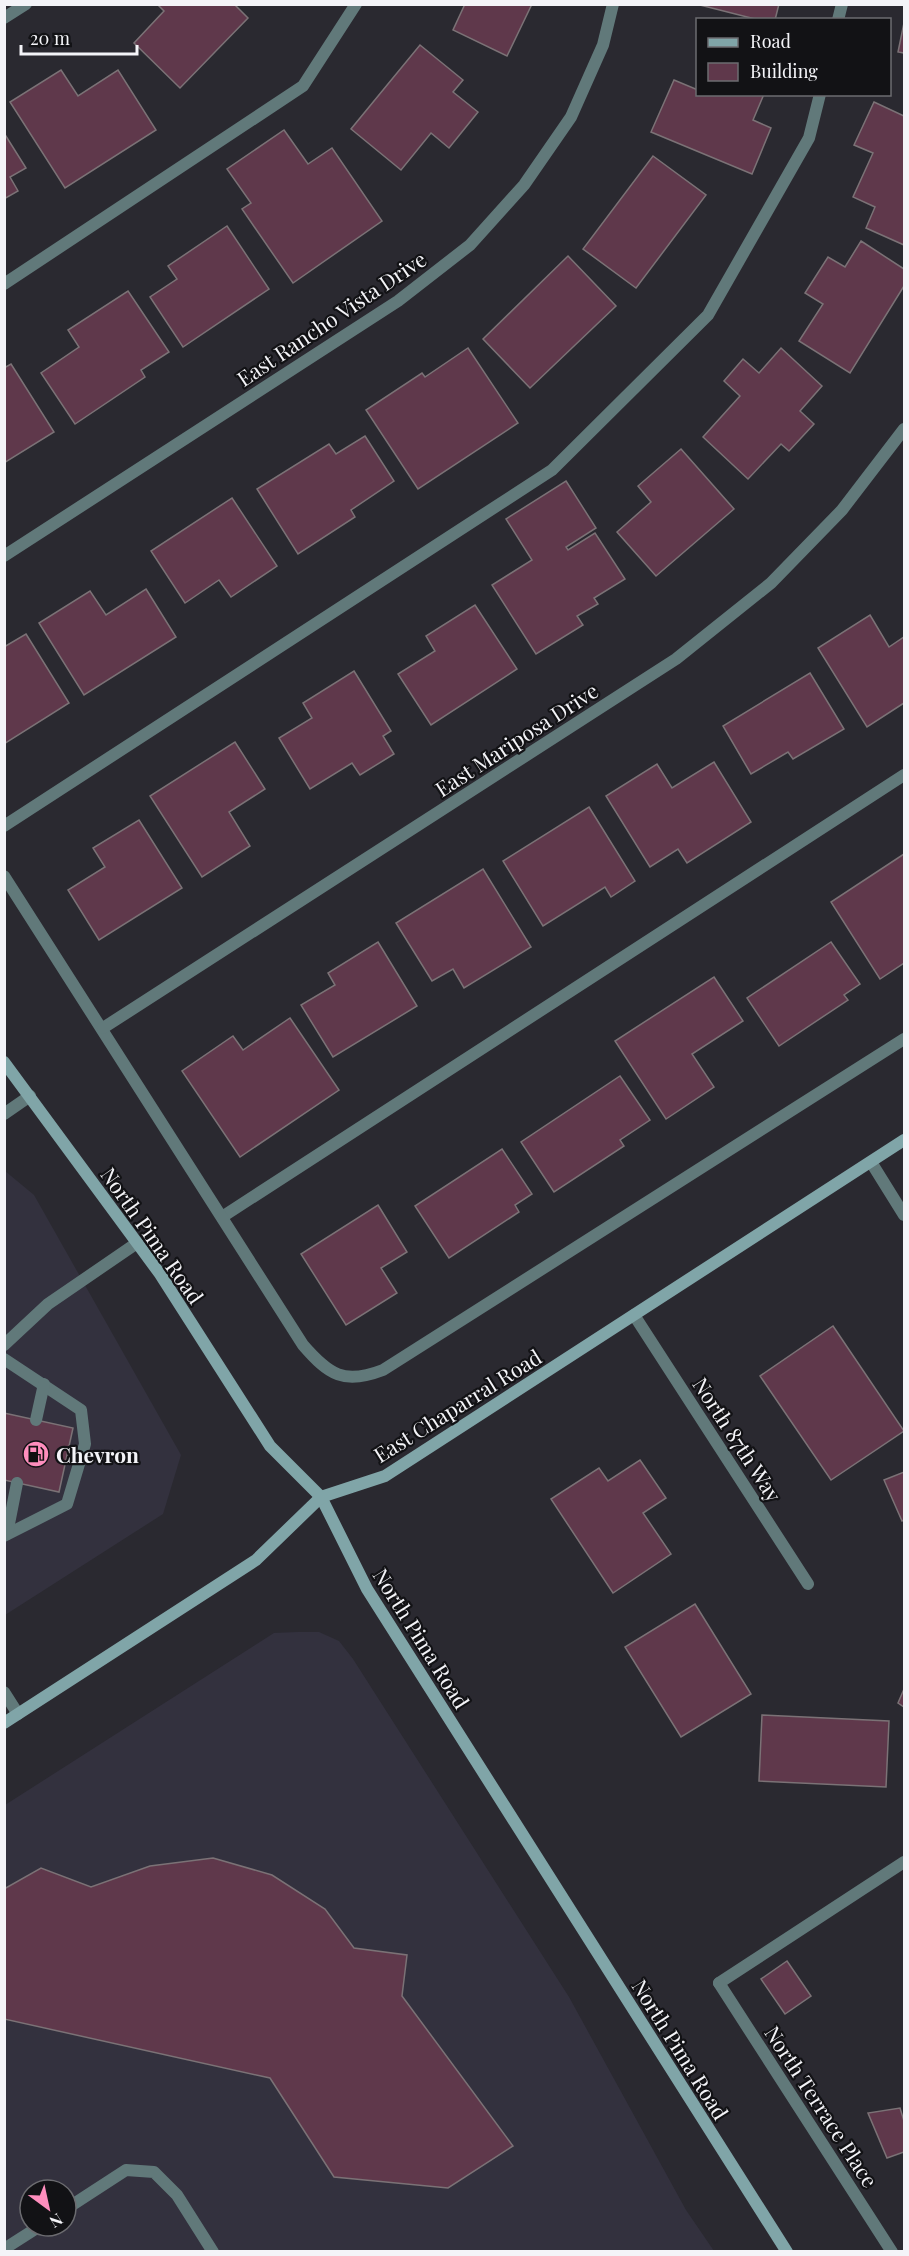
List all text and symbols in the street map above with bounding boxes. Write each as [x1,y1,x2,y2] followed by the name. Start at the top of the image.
[21,18,136,56] scale bar
[696,18,891,96] legend
[30,26,70,50] text: 20 m
[750,29,791,53] text: Road
[750,59,818,83] text: Building
[231,244,431,392] street label: East Rancho Vista Drive
[429,676,603,802] street label: East Mariposa Drive
[95,1161,211,1309] street label: North Pima Road
[368,1342,546,1468] street label: East Chaparral Road
[687,1371,789,1507] street label: North 87th Way
[21,1439,51,1469] fuel station icon: Chevron
[56,1440,139,1468] place label: Chevron
[368,1562,476,1714] street label: North Pima Road
[627,1973,735,2125] street label: North Pima Road
[759,2020,885,2192] street label: North Terrace Place
[18,2178,78,2238] north arrow
[46,2209,67,2233] text: N

